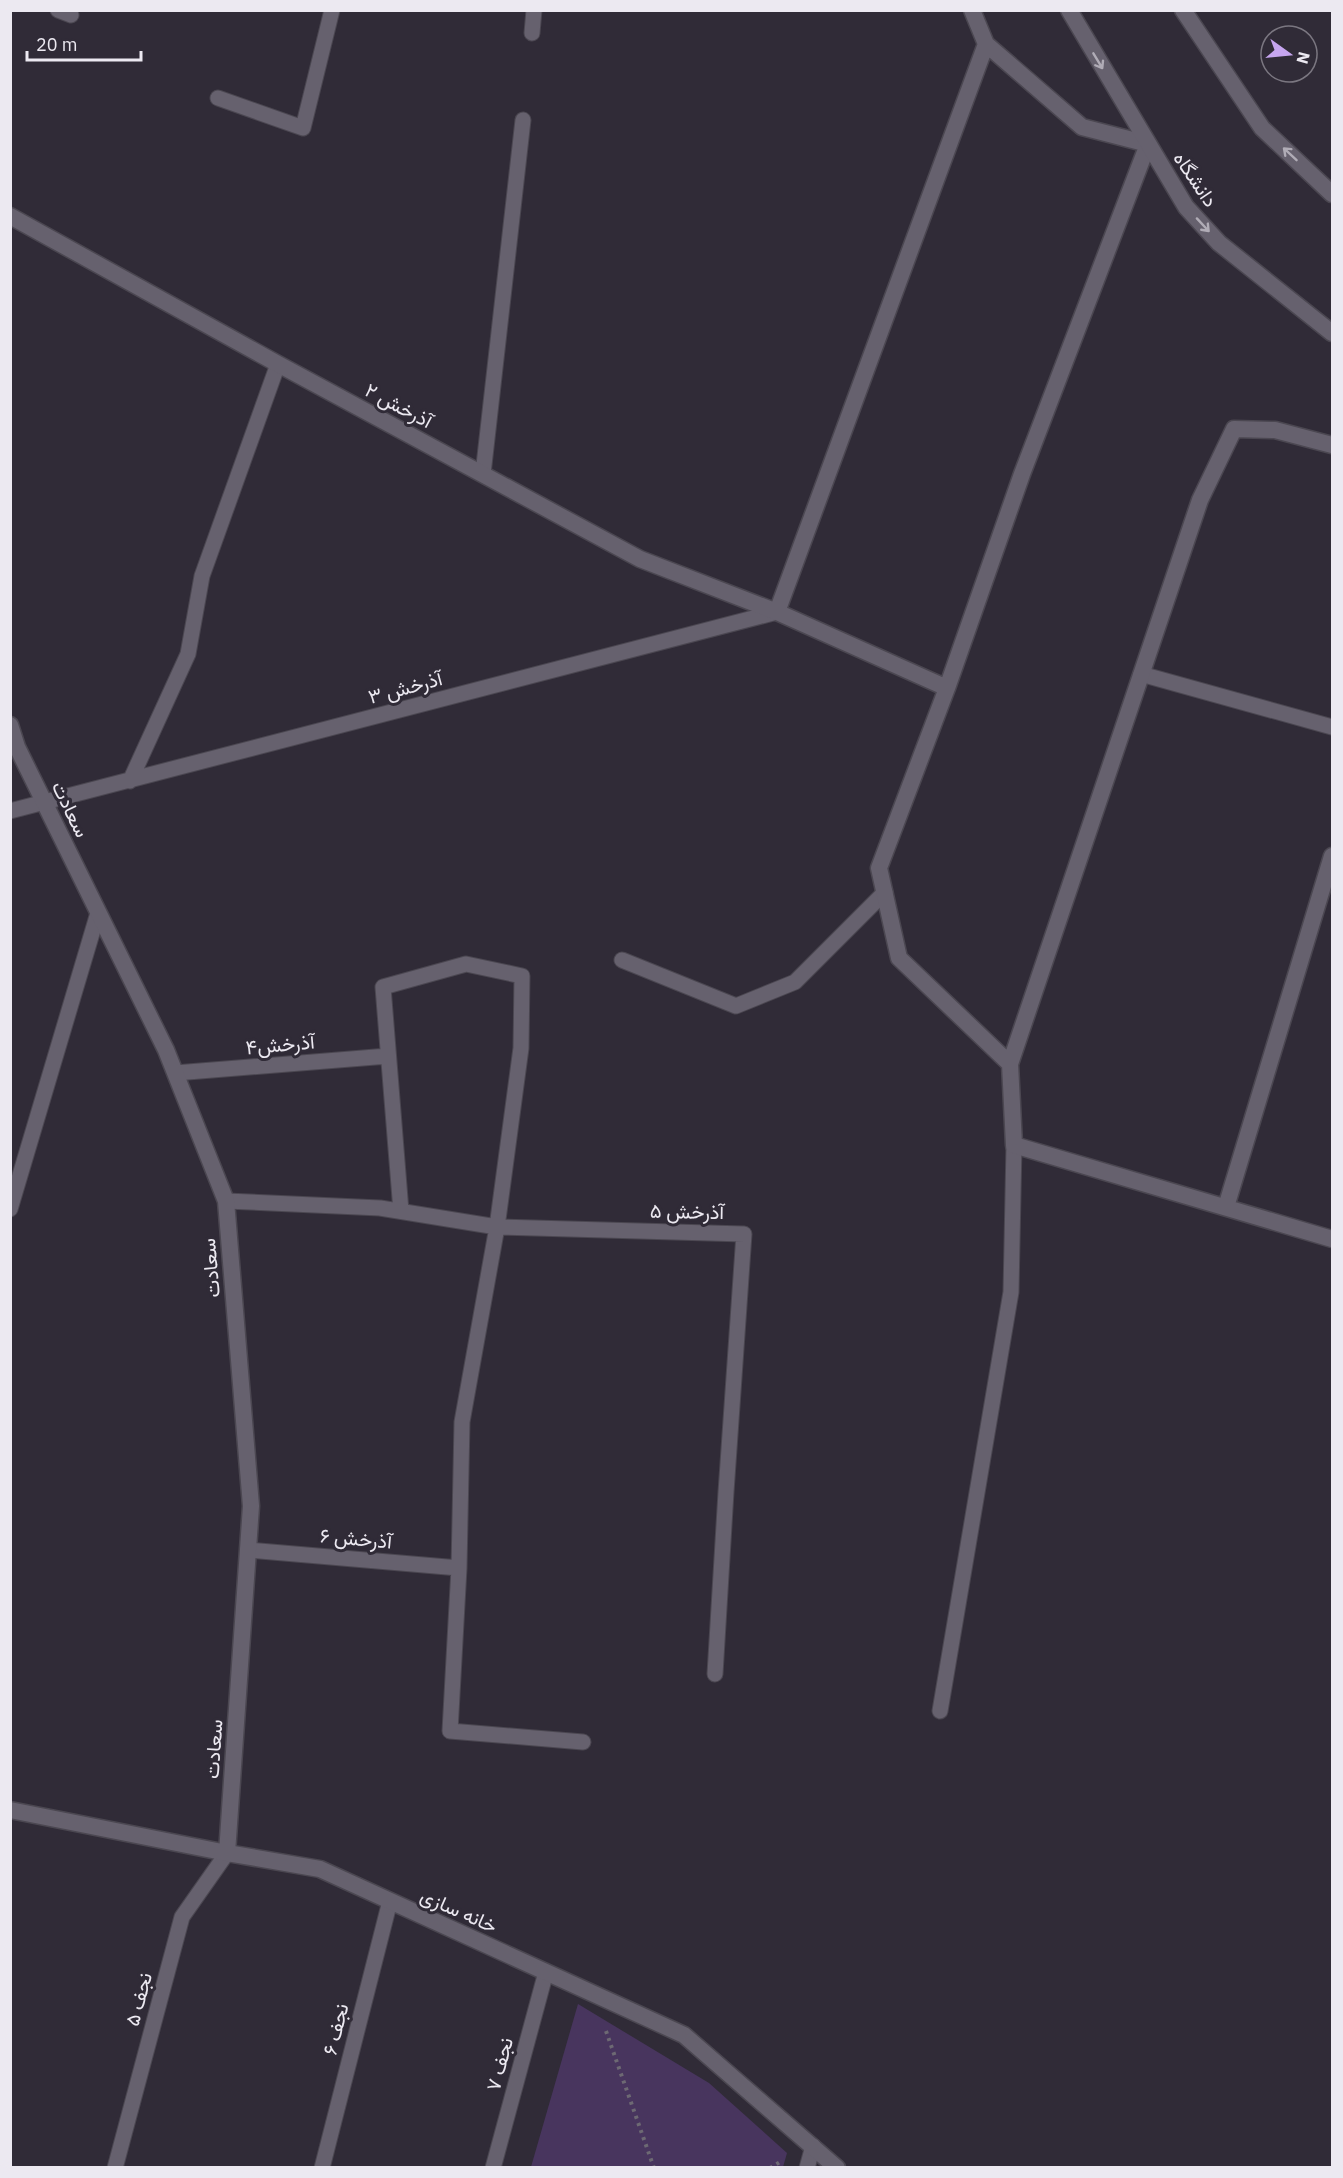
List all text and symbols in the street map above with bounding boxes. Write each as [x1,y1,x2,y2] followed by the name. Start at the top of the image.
[27,24,141,62] scale bar
[1259,24,1319,84] north arrow
[36,33,78,56] text: 20 m
[1292,50,1315,66] text: N
[1093,52,1105,69] one-way arrow
[1168,146,1224,212] street label: دانشگاه
[1282,147,1297,161] one-way arrow
[1195,218,1210,233] one-way arrow
[361,376,439,435] street label: آذرخش ۲
[365,664,446,710] street label: آذرخش ۳
[46,776,96,842] street label: سعادت
[244,1027,317,1060] street label: آذرخش۴
[650,1197,726,1225] street label: آذرخش ۵
[194,1237,226,1299] street label: سعادت
[319,1521,394,1555] street label: آذرخش ۶
[197,1718,229,1780] street label: سعادت
[416,1881,502,1939] street label: خانه سازی
[118,1969,158,2029] street label: نجف ۵
[316,2000,354,2058] street label: نجف ۶
[479,2034,519,2094] street label: نجف ۷

